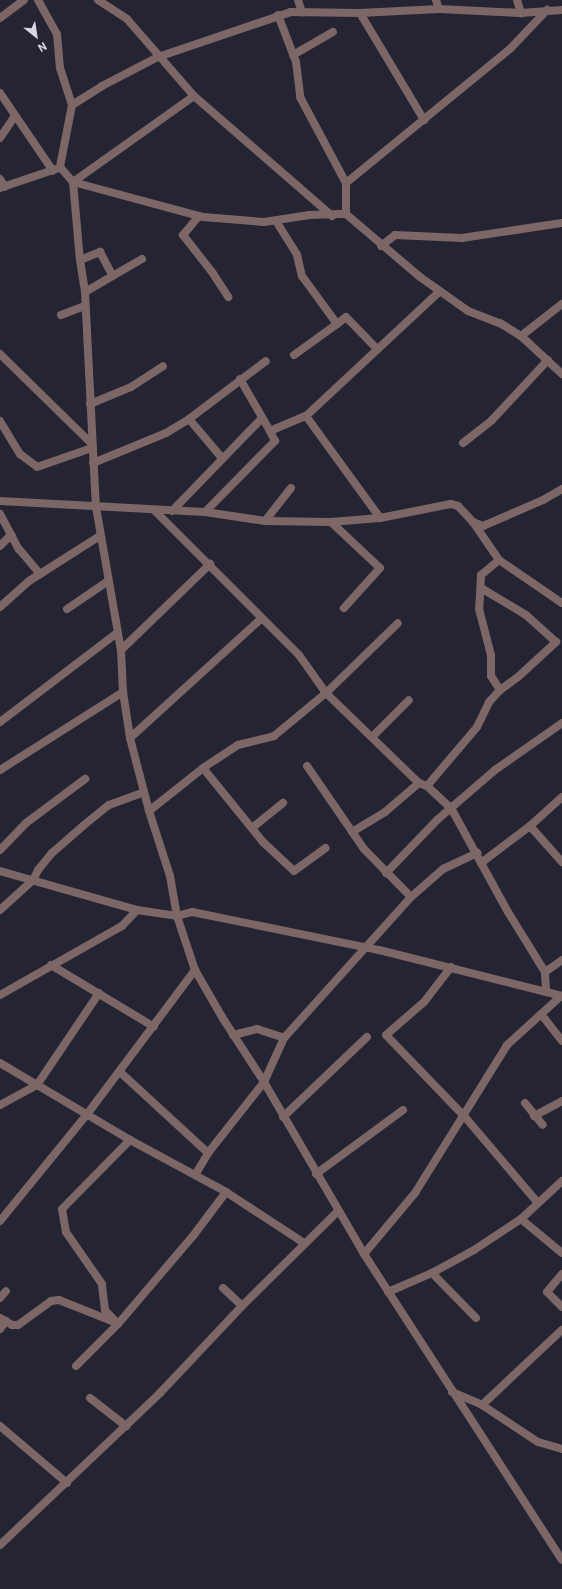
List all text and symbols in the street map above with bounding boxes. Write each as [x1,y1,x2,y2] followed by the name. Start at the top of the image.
[16,16,56,56] north arrow
[36,39,49,54] text: N

